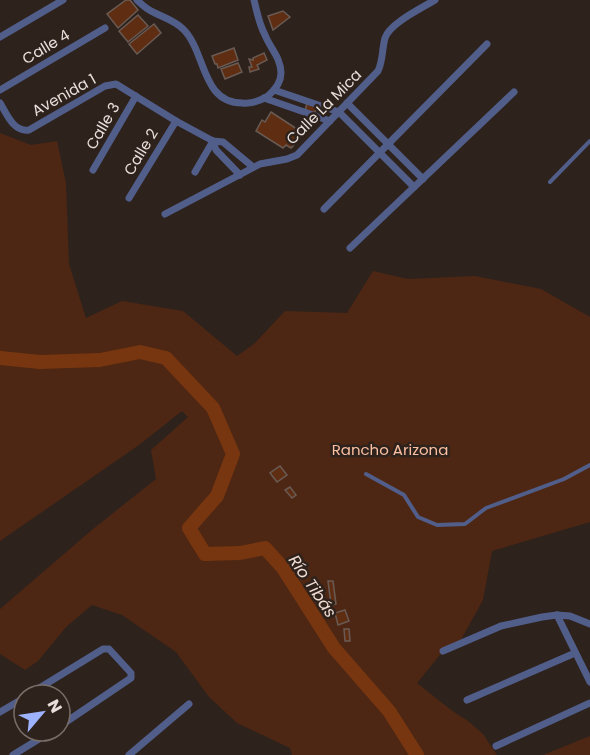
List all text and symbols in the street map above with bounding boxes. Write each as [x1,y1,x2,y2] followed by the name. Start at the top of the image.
[18,24,73,69] street label: Calle 4
[281,64,366,149] street label: Calle La Mica
[28,68,100,121] street label: Avenida 1
[81,98,124,153] street label: Calle 3
[118,124,163,179] street label: Calle 2
[332,439,448,460] park label: Rancho Arizona
[283,550,342,622] water label: Río Tibás
[12,683,72,743] north arrow
[42,695,68,717] text: N

